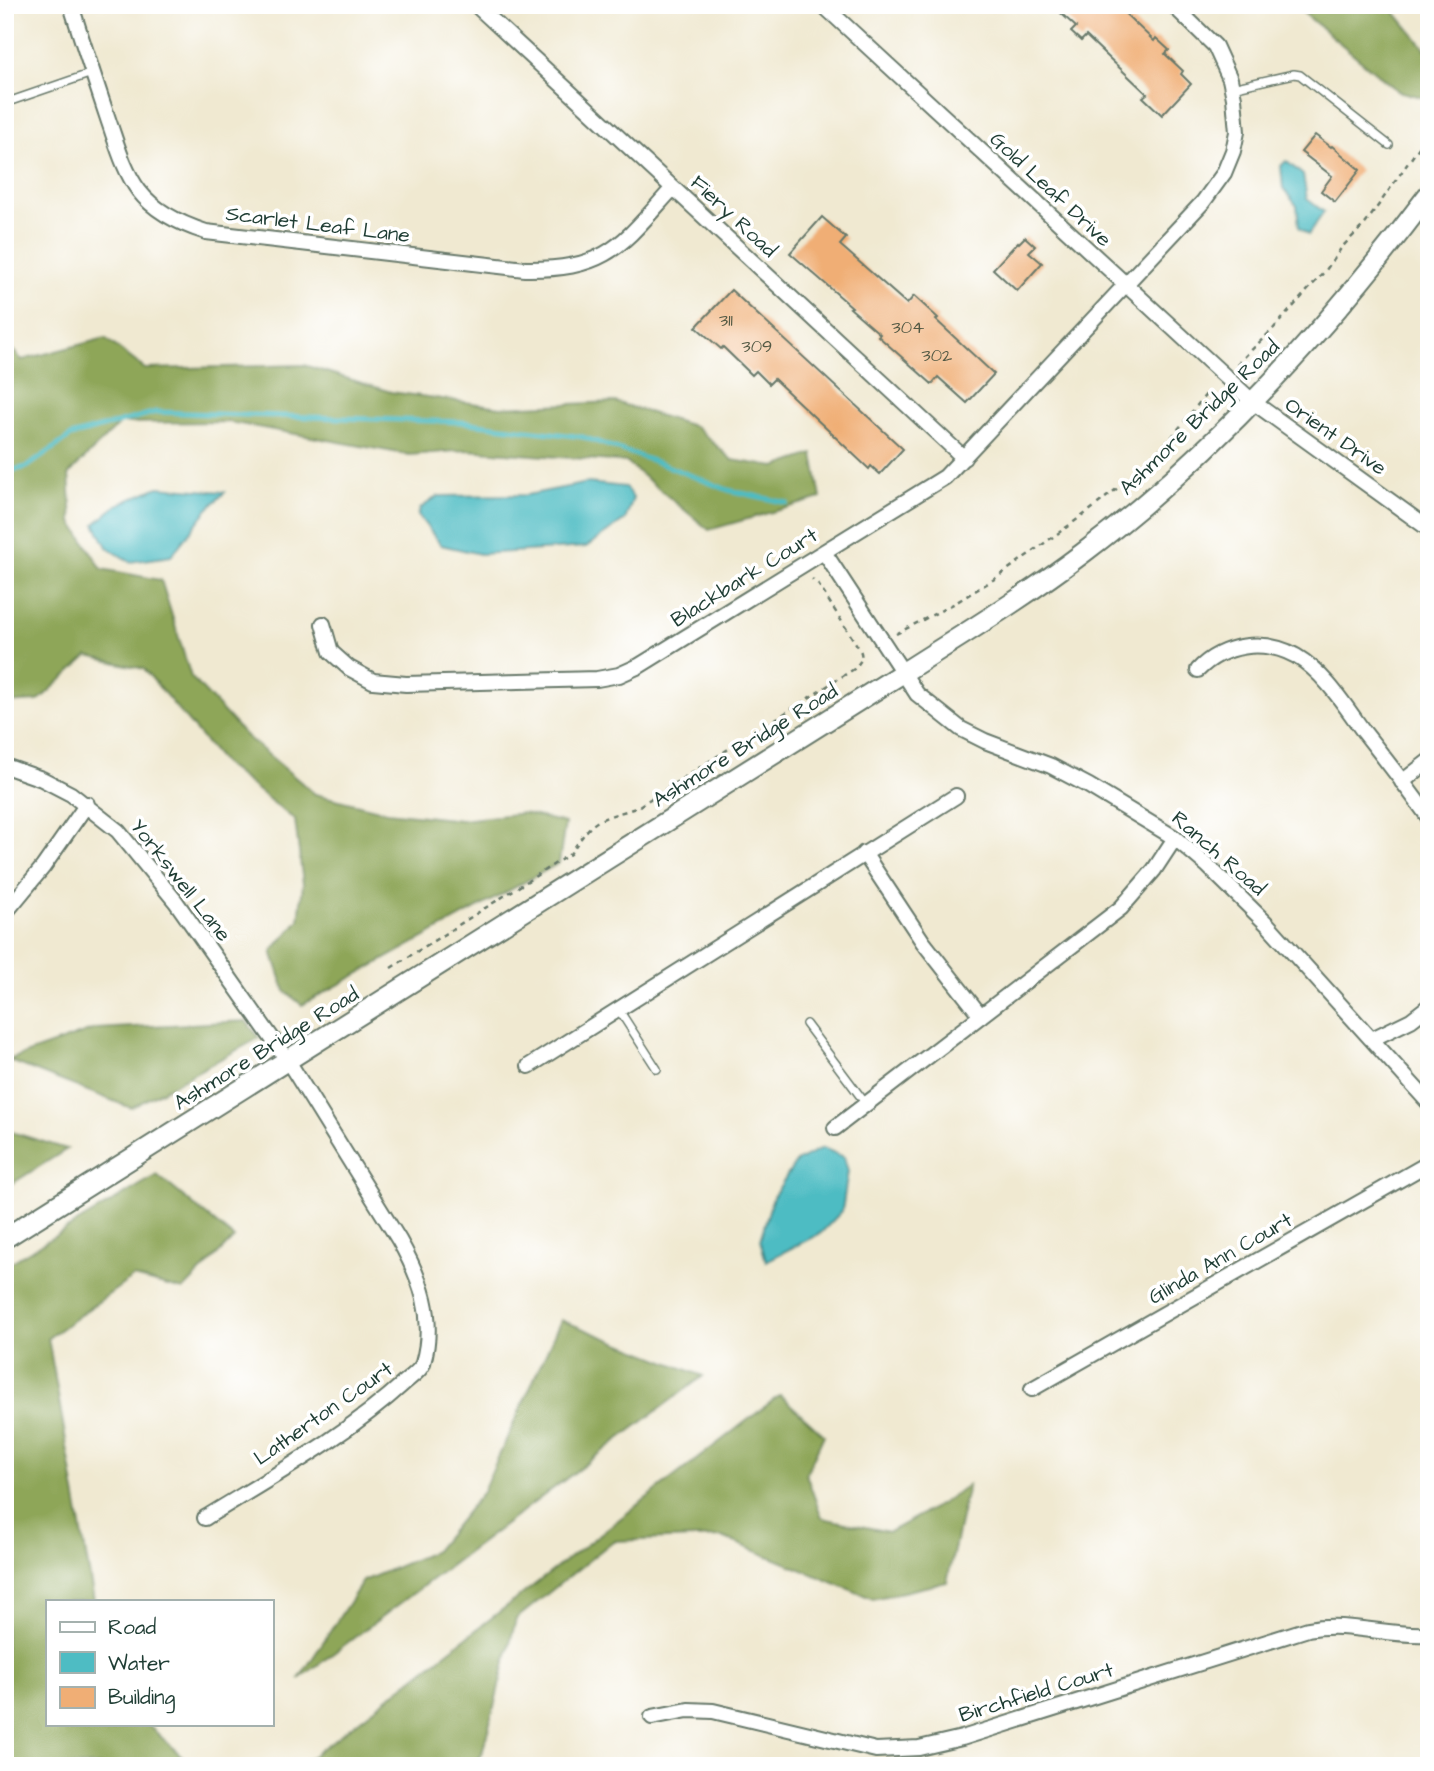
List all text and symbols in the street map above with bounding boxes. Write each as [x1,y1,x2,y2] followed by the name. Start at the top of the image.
[983,125,1118,253] street label: Gold Leaf Drive
[683,169,784,266] street label: Fiery Road
[224,199,412,250] street label: Scarlet Leaf Lane
[719,308,733,333] house number: 311
[892,315,924,340] house number: 304
[1113,333,1288,503] street label: Ashmore Bridge Road
[742,334,772,359] house number: 309
[922,343,953,368] house number: 302
[1279,391,1392,482] street label: Orient Drive
[665,520,824,634] street label: Blackbark Court
[647,677,845,816] street label: Ashmore Bridge Road
[1165,804,1272,903] street label: Ranch Road
[123,813,238,948] street label: Yorkswell Lane
[168,980,366,1119] street label: Ashmore Bridge Road
[1143,1205,1298,1311] street label: Glinda Ann Court
[248,1354,399,1472] street label: Latherton Court
[46,1600,273,1726] legend
[108,1613,156,1642] text: Road
[108,1649,170,1678] text: Water
[955,1655,1118,1730] street label: Birchfield Court
[108,1683,176,1714] text: Building

